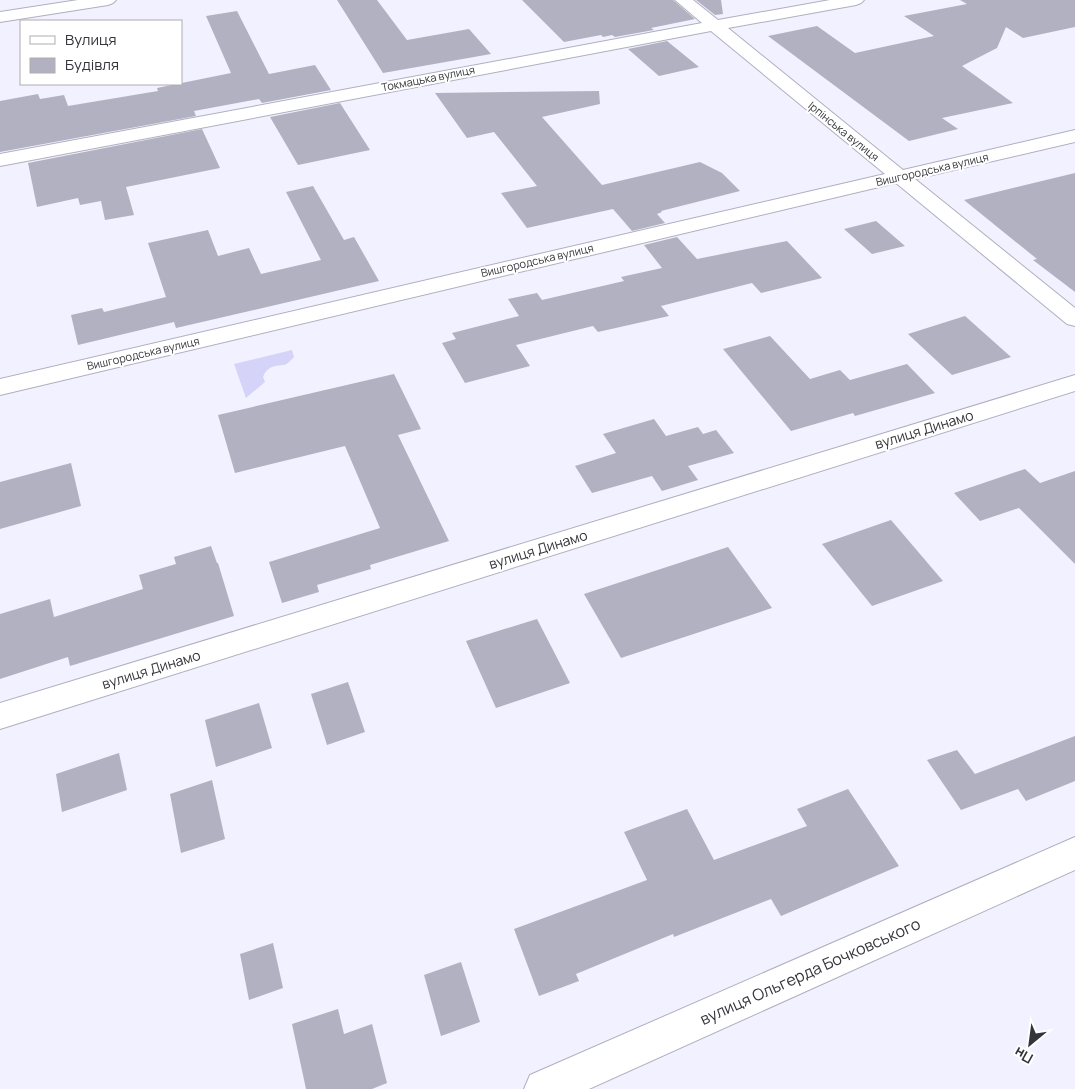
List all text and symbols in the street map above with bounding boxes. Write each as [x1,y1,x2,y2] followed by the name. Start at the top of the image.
[20,20,182,85] legend
[65,29,117,50] text: Вулиця
[65,54,119,75] text: Будівля
[380,62,476,94] street label: Токмацька вулиця
[805,98,883,164] street label: Ірпінська вулиця
[874,149,990,189] street label: Вишгородська вулиця
[479,240,595,280] street label: Вишгородська вулиця
[85,333,201,373] street label: Вишгородська вулиця
[872,405,976,453] street label: вулиця Динамо
[486,525,590,573] street label: вулиця Динамо
[99,645,203,693] street label: вулиця Динамо
[696,912,924,1030] street label: вулиця Ольгерда Бочковського
[1005,1019,1055,1069] north arrow
[1011,1043,1036,1069] text: Пн

